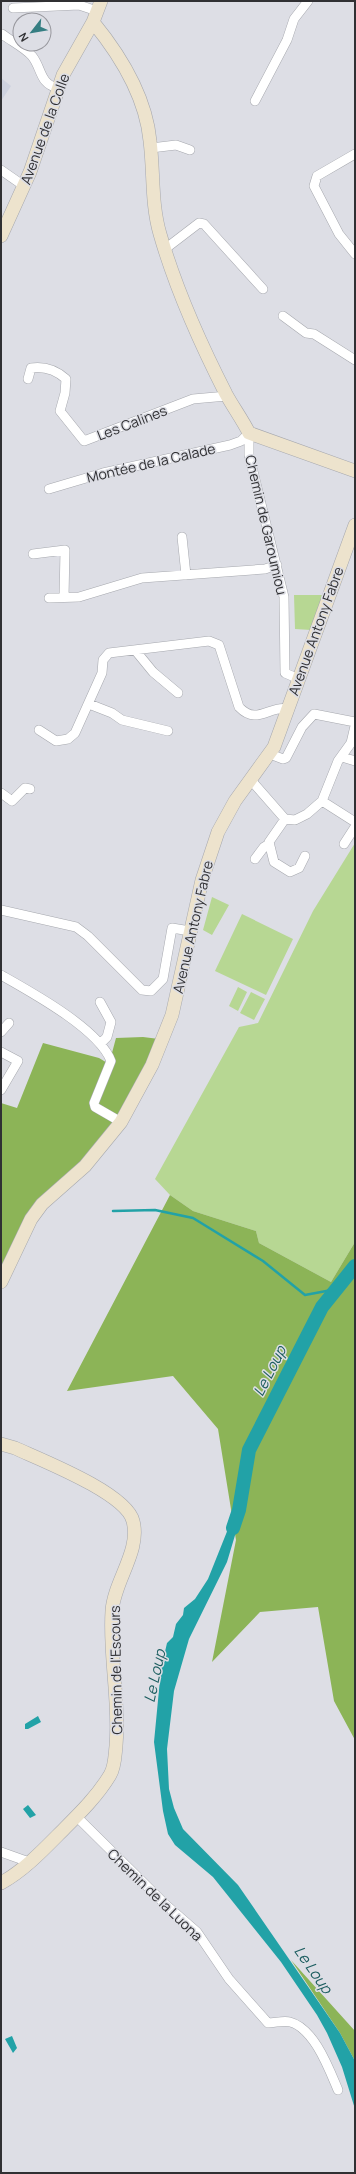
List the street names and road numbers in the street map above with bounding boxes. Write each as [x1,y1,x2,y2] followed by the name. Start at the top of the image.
[16,71,73,187] street label: Avenue de la Colle
[94,400,170,445] street label: Les Calines
[85,438,217,487] street label: Montée de la Calade
[241,453,292,597] street label: Chemin de Garoumiou
[283,564,348,698] street label: Avenue Antony Fabre
[168,859,217,995] street label: Avenue Antony Fabre
[105,1605,126,1735] street label: Chemin de l'Escours
[104,1844,207,1945] street label: Chemin de la Luona

